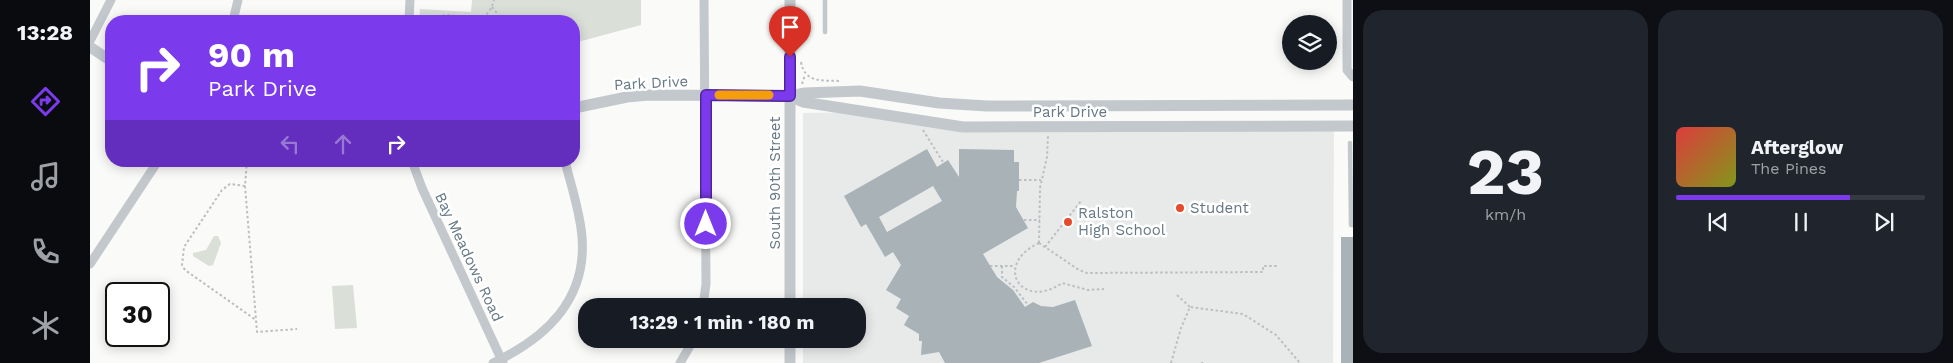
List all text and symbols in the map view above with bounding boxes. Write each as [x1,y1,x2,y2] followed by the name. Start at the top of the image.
[769,6,811,57] pin
[776,13,804,41] icon: arrive
[1282,15,1337,70] map controls
[1282,15,1337,70] button: layers
[17,20,73,45] text: 13:28
[208,34,295,76] text: 90 m
[125,35,190,100] icon: right
[613,72,689,94] street label: Park Drive
[208,76,317,101] text: Park Drive
[28,84,63,119] icon: directions
[1033,103,1107,121] street label: Park Drive
[766,116,784,249] street label: South 90th Street
[276,130,304,158] icon: left
[329,130,357,158] icon: ahead
[382,130,410,158] icon: right
[1467,134,1544,210] text: 23
[1751,136,1843,159] text: Afterglow
[28,159,63,194] icon: music
[1751,159,1827,178] text: The Pines
[431,190,507,324] street label: Bay Meadows Road
[679,197,731,249] position arrow
[1190,199,1249,217] place label: Student
[1174,202,1186,214] marker: Student
[1078,204,1166,239] place label: Ralston High School
[1485,205,1526,224] text: km/h
[1704,208,1732,236] icon: previous
[1787,208,1815,236] icon: pause
[1870,208,1898,236] icon: next
[1062,216,1074,228] marker: Ralston High School
[28,234,63,269] icon: phone
[105,282,170,347] speed limit sign: 30
[28,308,63,343] icon: climate
[630,311,814,334] text: 13:29 · 1 min · 180 m

